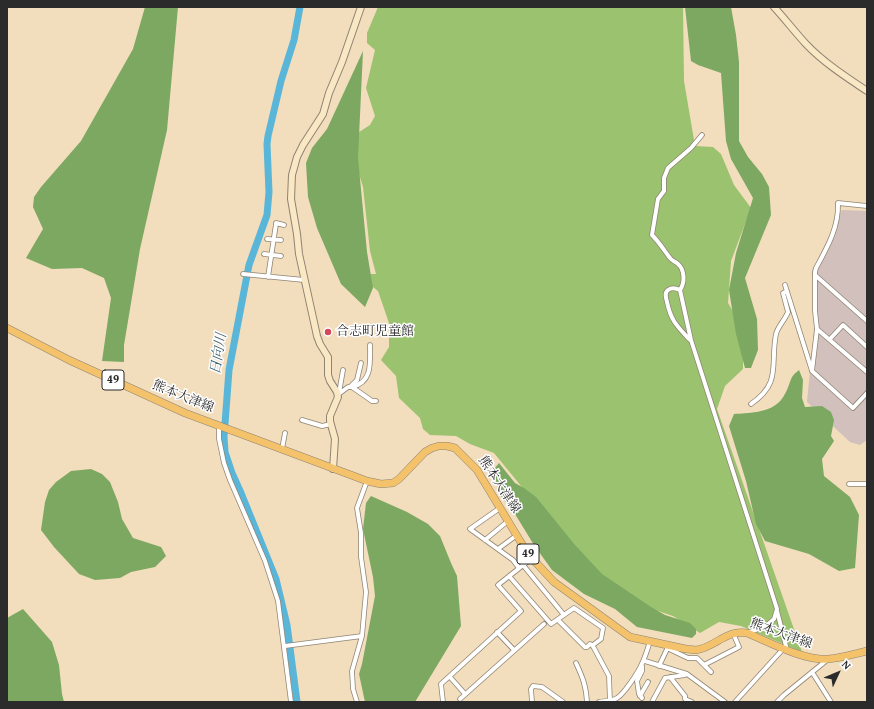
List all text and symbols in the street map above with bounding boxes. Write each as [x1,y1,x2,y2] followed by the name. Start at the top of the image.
[336,324,414,340] place label: 合志町児童館
[323,327,333,337] marker: 合志町児童館
[207,332,231,376] water label: 日向川
[102,370,124,390] road number: 49
[150,378,216,416] street label: 熊本大津線
[475,453,523,517] street label: 熊本大津線
[517,544,539,564] road number: 49
[748,616,814,652] street label: 熊本大津線
[818,653,858,693] north arrow
[838,656,855,673] text: N

